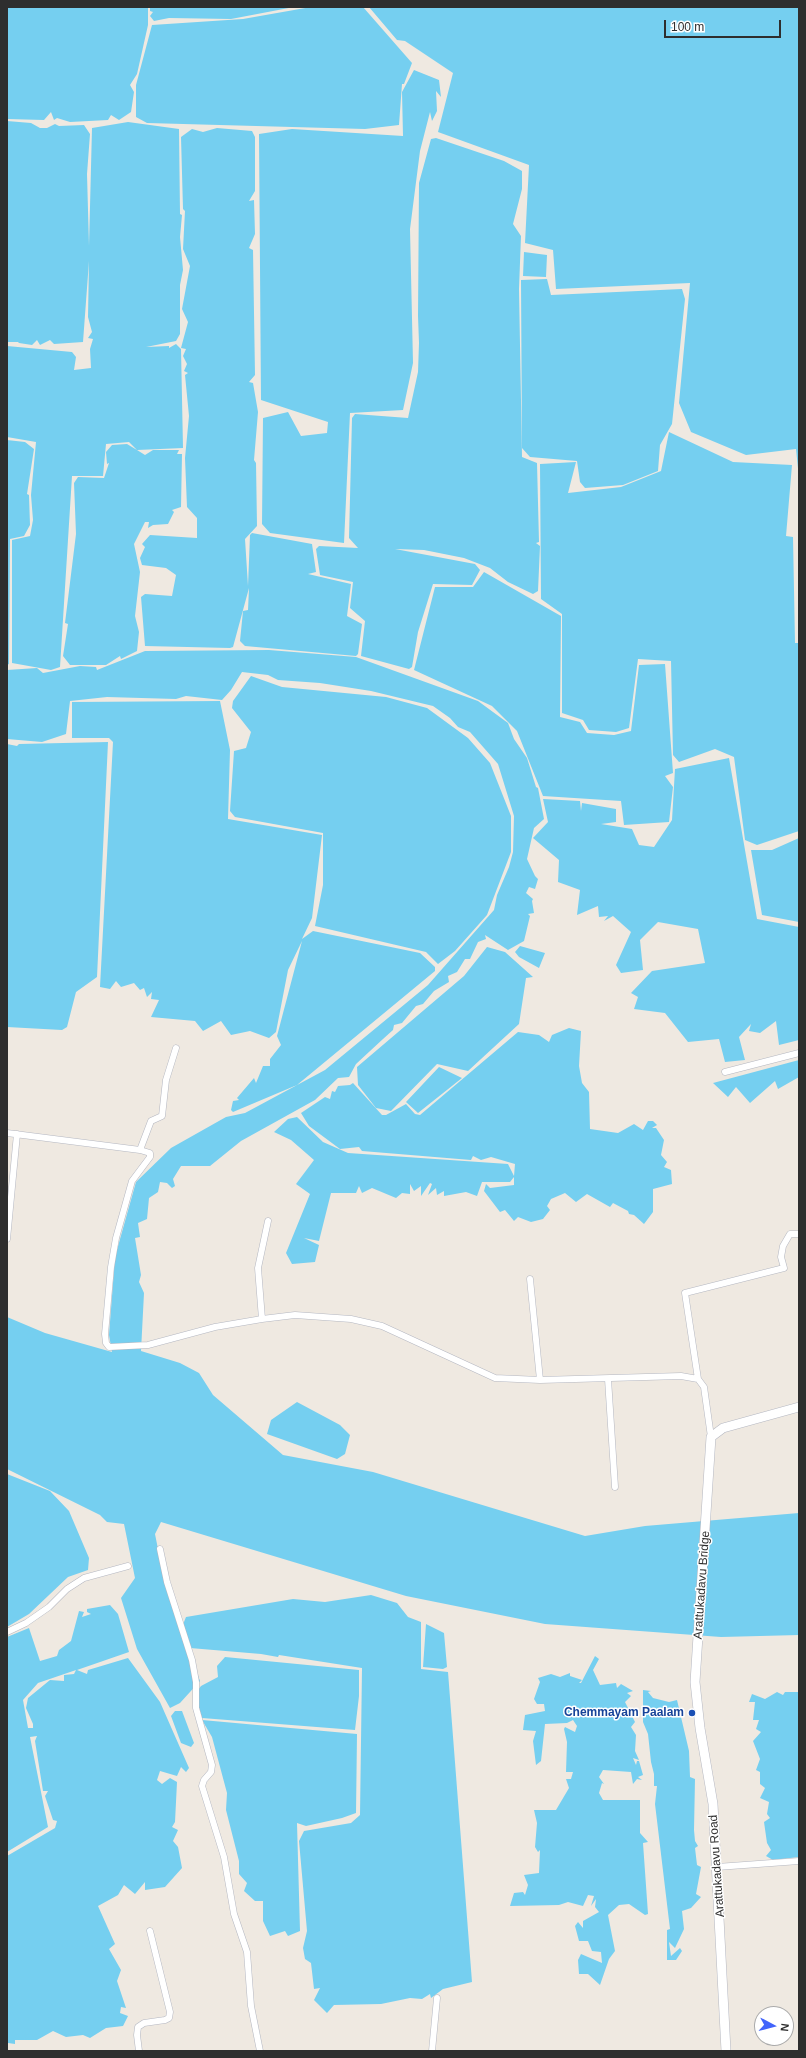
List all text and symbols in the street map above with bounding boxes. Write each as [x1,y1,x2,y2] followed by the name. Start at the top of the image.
[666,12,783,38] scale bar
[671,20,704,34] text: 100 m
[691,1530,713,1640] street label: Arattukadavu Bridge
[564,1706,684,1720] place label: Chemmayam Paalam
[687,1708,697,1718] marker: Chemmayam Paalam
[706,1814,728,1918] street label: Arattukadavu Road
[754,2006,794,2046] north arrow
[778,2023,791,2032] text: N

